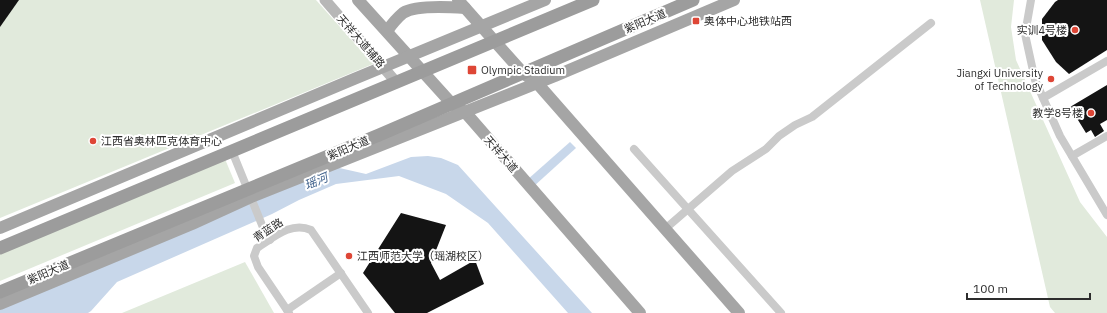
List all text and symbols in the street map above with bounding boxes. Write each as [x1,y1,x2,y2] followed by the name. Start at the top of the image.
[622,6,668,36] street label: 紫阳大道
[334,12,388,70] street label: 天祥大道辅路
[704,14,792,28] place label: 奥体中心地铁站西
[691,16,701,26] marker: 奥体中心地铁站西
[1016,23,1067,37] place label: 实训4号楼
[1070,25,1080,35] marker: 实训4号楼
[481,63,565,77] place label: Olympic Stadium
[466,64,478,76] marker: Olympic Stadium
[956,66,1044,93] place label: Jiangxi University of Technology
[1046,74,1056,84] marker: Jiangxi University of Technology
[1032,106,1083,120] place label: 教学8号楼
[1086,108,1096,118] marker: 教学8号楼
[325,133,371,163] street label: 紫阳大道
[481,133,521,175] street label: 天祥大道
[101,134,222,148] place label: 江西省奥林匹克体育中心
[88,136,98,146] marker: 江西省奥林匹克体育中心
[302,169,332,193] water label: 瑶河
[250,215,286,245] street label: 青蓝路
[357,249,489,263] place label: 江西师范大学（瑶湖校区）
[344,251,354,261] marker: 江西师范大学（瑶湖校区）
[25,257,71,287] street label: 紫阳大道
[967,275,1090,301] scale bar
[973,281,1008,296] text: 100 m

